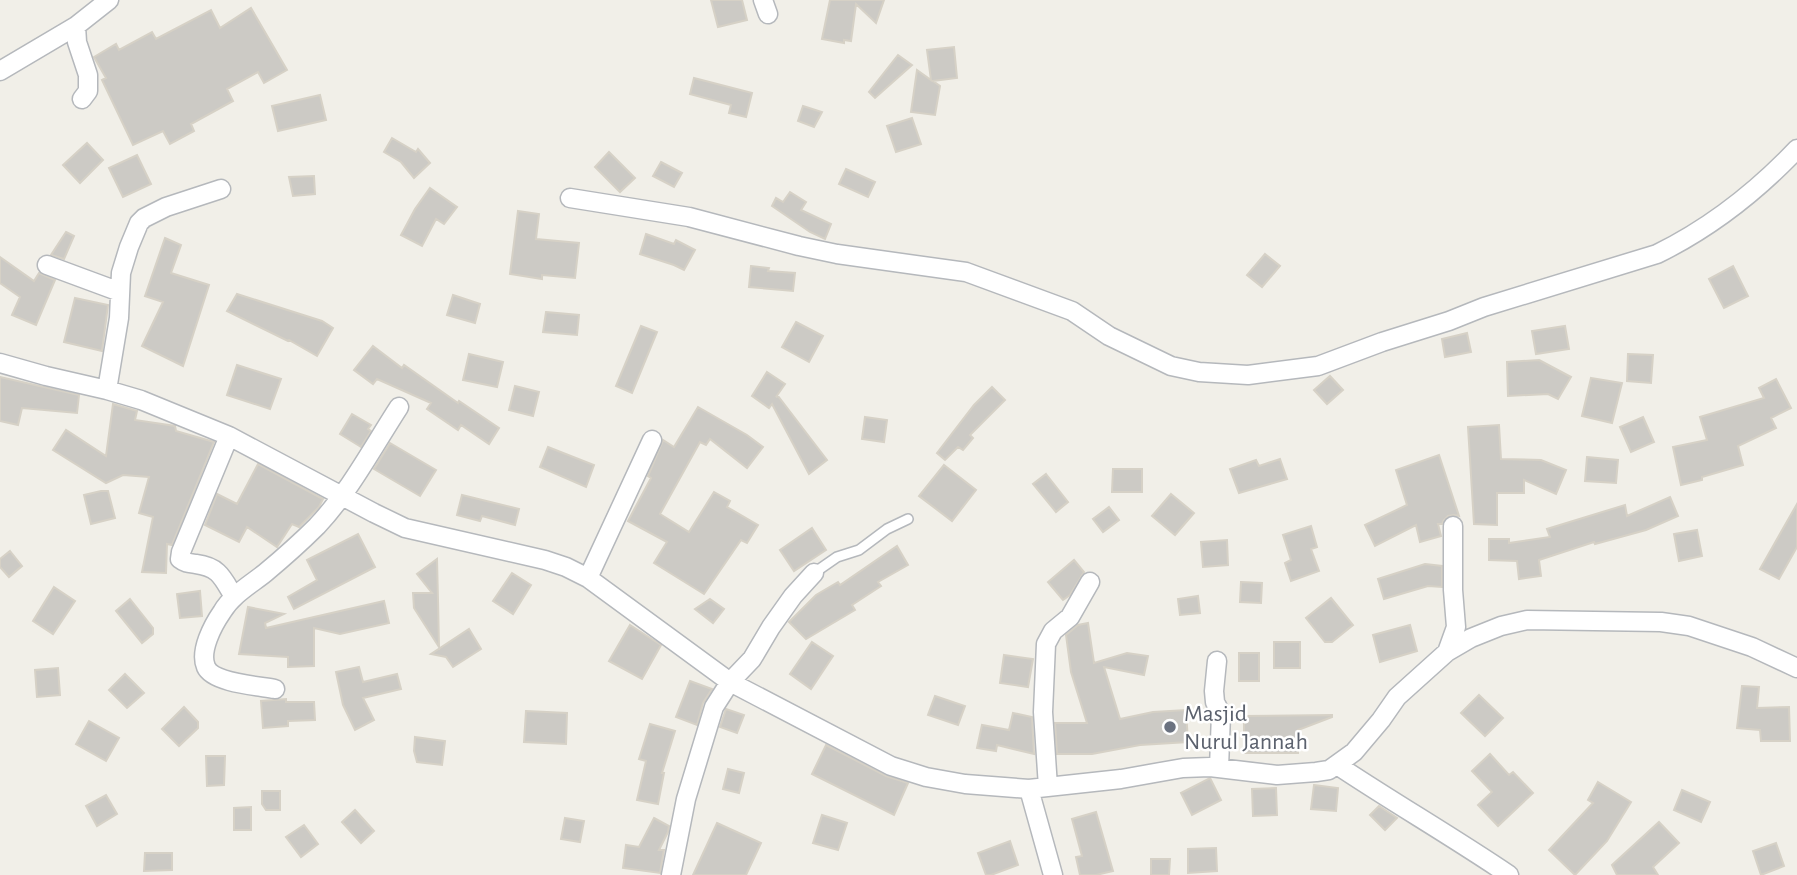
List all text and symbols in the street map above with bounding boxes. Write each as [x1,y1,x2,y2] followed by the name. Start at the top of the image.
[1184,702,1308,754] place label: Masjid Nurul Jannah
[1162,719,1178,735] marker: Masjid Nurul Jannah

